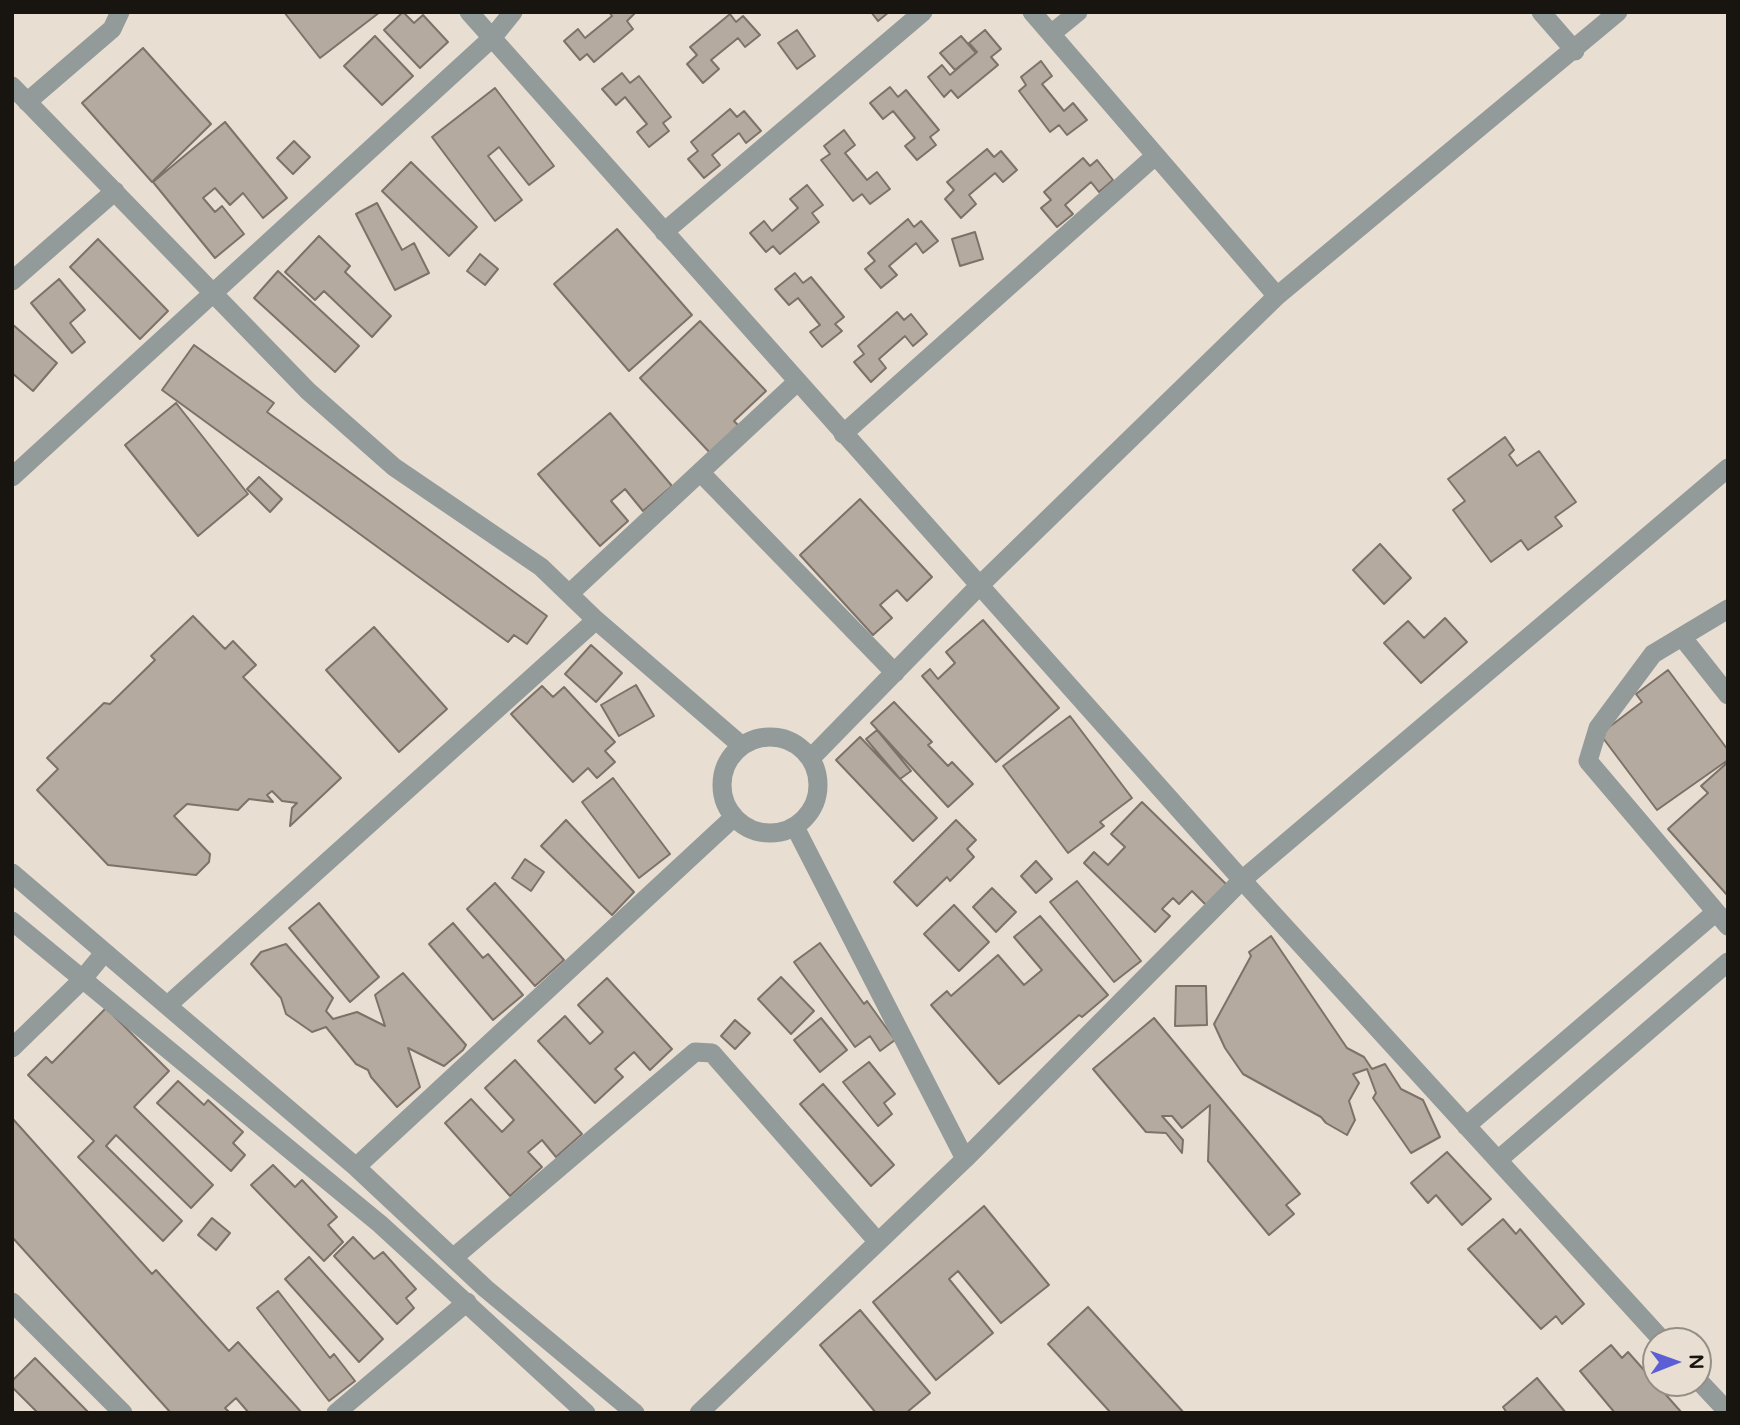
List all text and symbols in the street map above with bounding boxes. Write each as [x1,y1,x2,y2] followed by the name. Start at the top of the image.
[1642,1327,1712,1397] north arrow
[1685,1354,1707,1369] text: N

